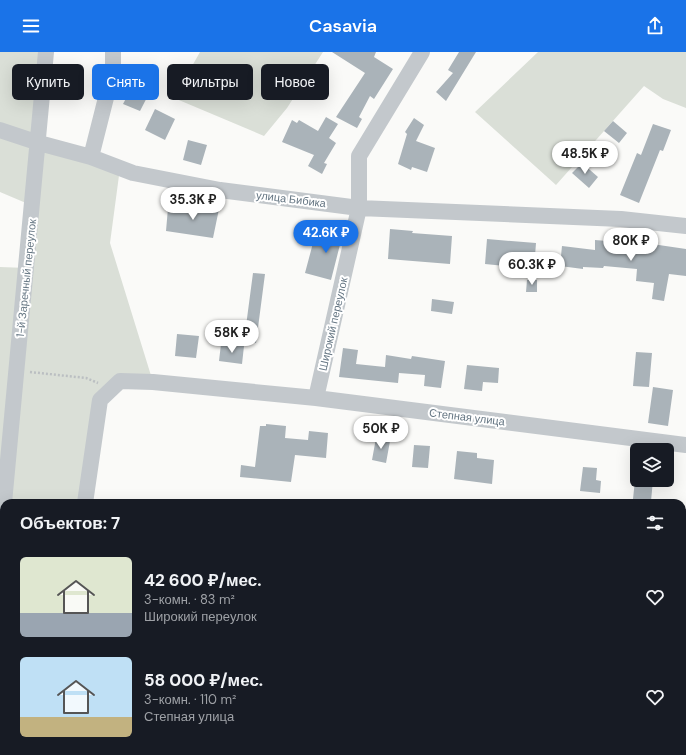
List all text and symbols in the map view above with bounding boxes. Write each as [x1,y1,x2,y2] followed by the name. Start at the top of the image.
[309,14,377,38] text: Casavia
[20,15,42,37] icon: menu
[644,15,666,37] icon: share
[12,64,84,100] chip: Купить
[92,64,159,100] chip: Снять
[167,64,253,100] chip: Фильтры
[261,64,329,100] chip: Новое
[548,141,622,175] pin: 48.5K ₽
[561,145,609,162] text: 48.5K ₽
[156,187,230,221] pin: 35.3K ₽
[255,188,328,210] street label: улица Бибика
[169,191,217,208] text: 35.3K ₽
[13,218,39,338] street label: 1-й Заречный переулок
[289,220,363,254] pin: 42.6K ₽
[302,224,350,241] text: 42.6K ₽
[603,228,659,262] pin: 80K ₽
[612,232,650,249] text: 80K ₽
[495,252,569,286] pin: 60.3K ₽
[508,256,556,273] text: 60.3K ₽
[315,276,351,372] street label: Широкий переулок
[204,320,260,354] pin: 58K ₽
[214,324,250,341] text: 58K ₽
[428,405,507,429] street label: Степная улица
[353,416,409,450] pin: 50K ₽
[362,420,400,437] text: 50K ₽
[630,443,674,487] map controls
[630,443,674,487] button: layers
[20,512,120,534] text: Объектов: 7
[644,512,666,534] icon: filters
[144,569,262,591] text: 42 600 ₽/мес.
[52,573,100,621] icon: home
[644,586,666,608] icon: heart
[144,591,235,608] text: 3-комн. · 83 m²
[144,608,257,625] text: Широкий переулок
[144,669,263,691] text: 58 000 ₽/мес.
[52,673,100,721] icon: home
[644,686,666,708] icon: heart
[144,691,236,708] text: 3-комн. · 110 m²
[144,708,234,725] text: Степная улица

